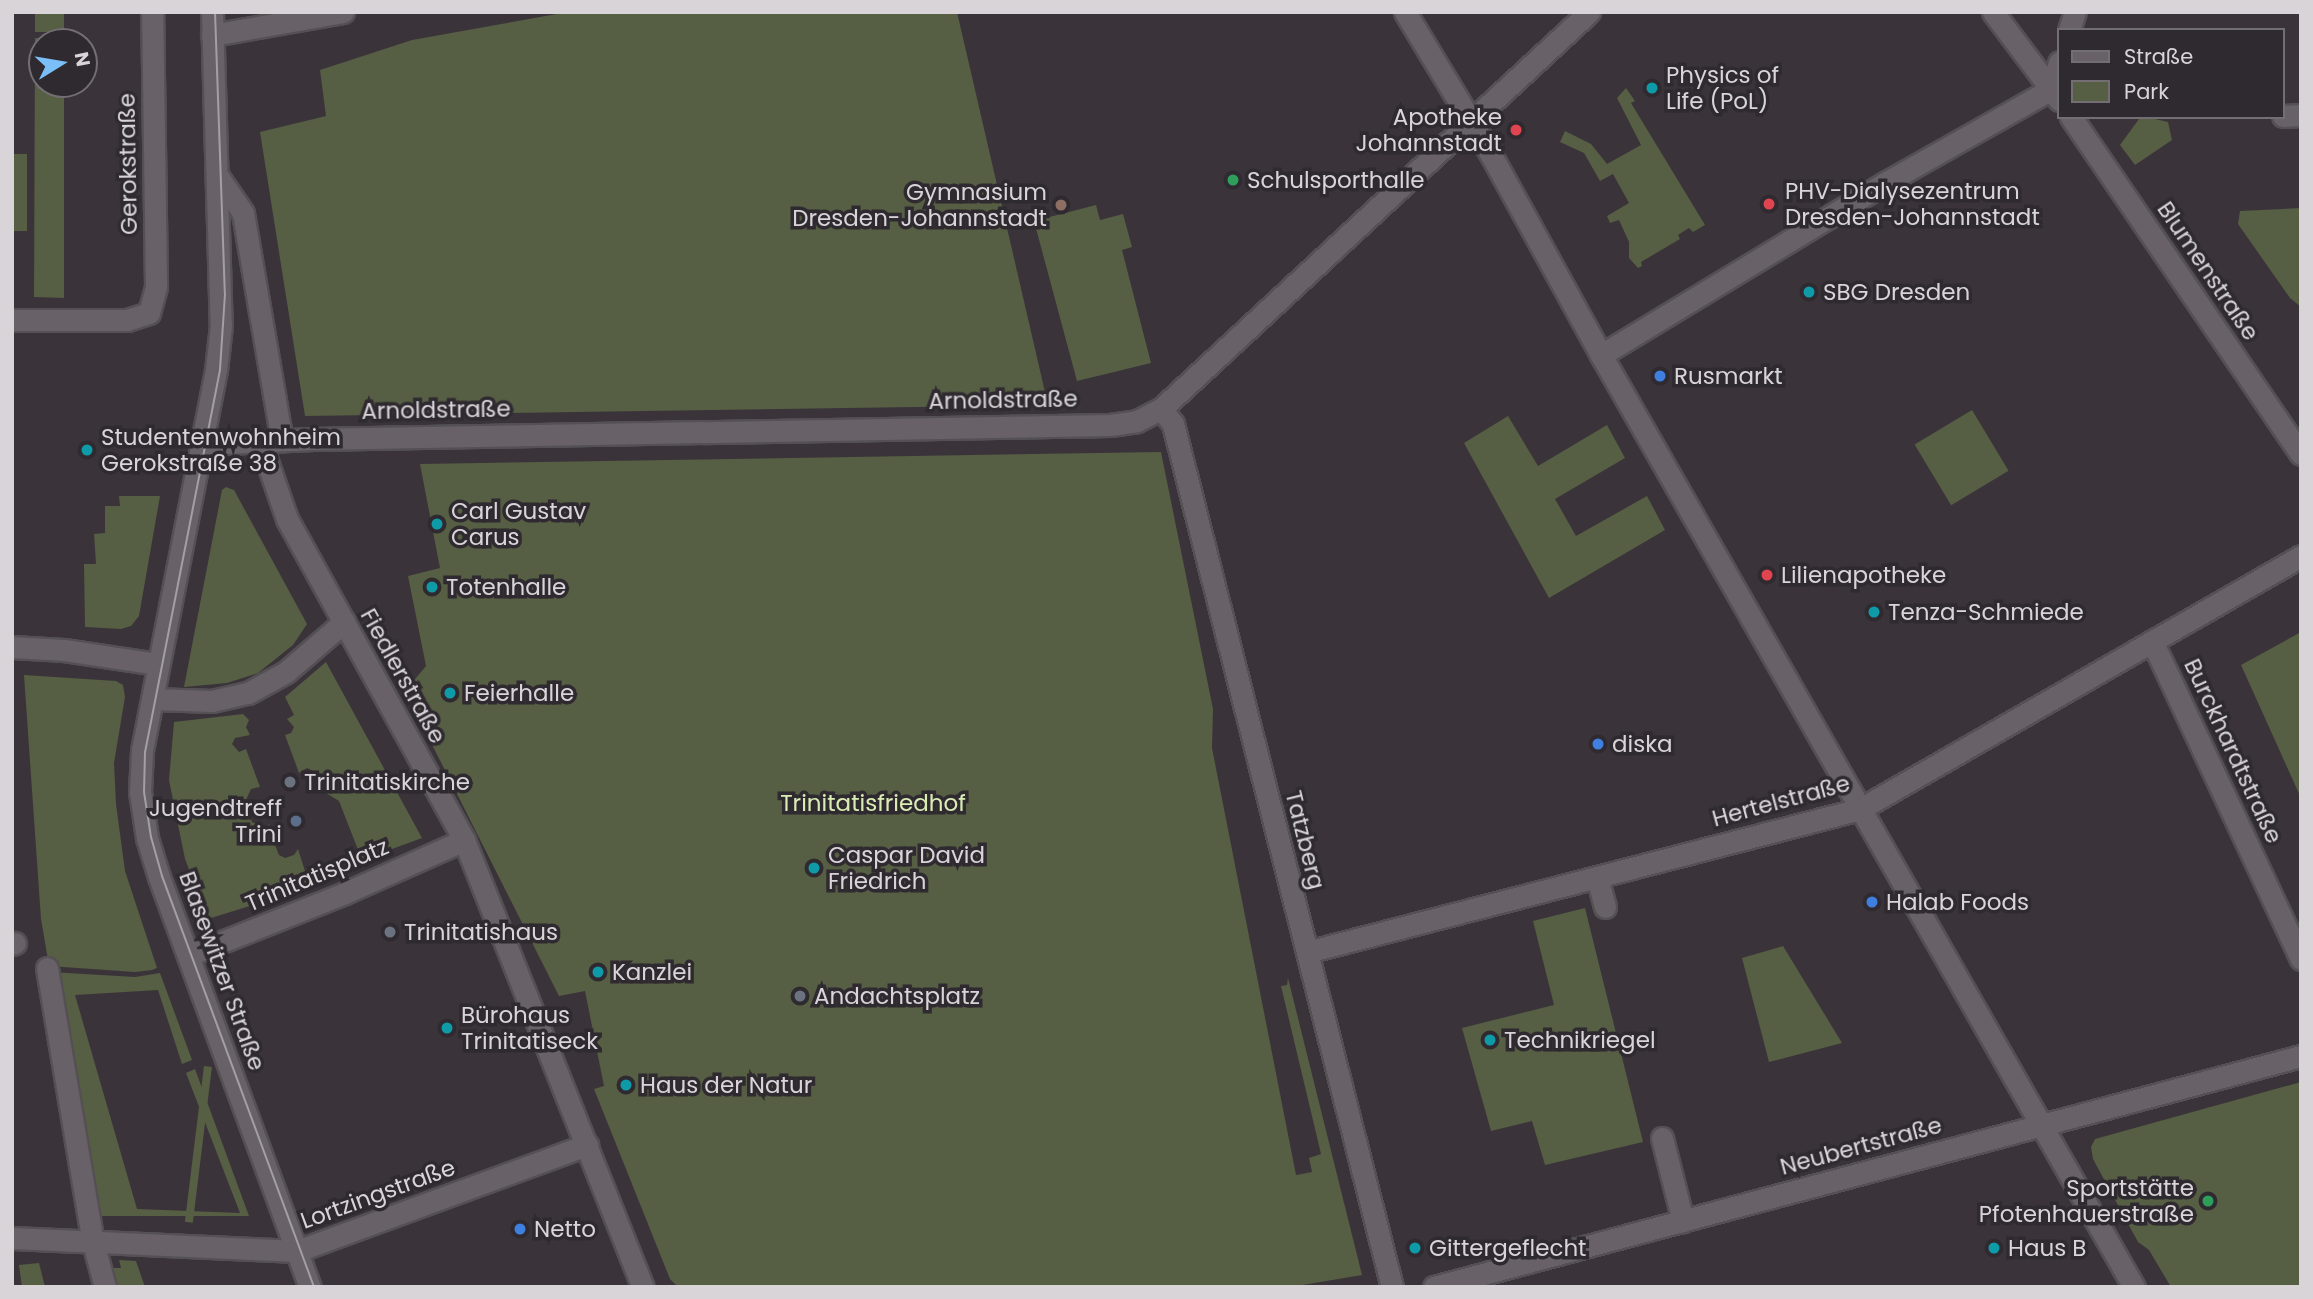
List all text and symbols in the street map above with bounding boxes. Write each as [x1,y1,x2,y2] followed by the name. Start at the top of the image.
[28,28,98,98] north arrow
[2058,28,2285,119] legend
[2124,42,2193,71] text: Straße
[68,50,97,69] text: N
[1666,61,1779,115] place label: Physics of Life (PoL)
[2124,77,2169,106] text: Park
[1644,80,1660,96] marker: Physics of Life (PoL)
[113,93,143,235] street label: Gerokstraße
[1356,103,1502,157] place label: Apotheke Johannstadt
[1508,122,1524,138] marker: Apotheke Johannstadt
[1247,166,1425,194] place label: Schulsporthalle
[1225,172,1241,188] marker: Schulsporthalle
[1785,177,2040,231] place label: PHV-Dialysezentrum Dresden-Johannstadt
[792,178,1047,232] place label: Gymnasium Dresden-Johannstadt
[1759,194,1779,214] marker: PHV-Dialysezentrum Dresden-Johannstadt
[2151,196,2265,346] street label: Blumenstraße
[1053,197,1069,213] marker: Gymnasium Dresden-Johannstadt
[1823,278,1970,306] place label: SBG Dresden
[1801,284,1817,300] marker: SBG Dresden
[1674,362,1783,390] place label: Rusmarkt
[1652,368,1668,384] marker: Rusmarkt
[928,385,1078,415] street label: Arnoldstraße
[361,395,511,425] street label: Arnoldstraße
[101,423,341,477] place label: Studentenwohnheim Gerokstraße 38
[79,442,95,458] marker: Studentenwohnheim Gerokstraße 38
[451,497,586,551] place label: Carl Gustav Carus
[429,516,445,532] marker: Carl Gustav Carus
[1781,561,1946,589] place label: Lilienapotheke
[1759,567,1775,583] marker: Lilienapotheke
[446,573,566,601] place label: Totenhalle
[424,579,440,595] marker: Totenhalle
[1888,598,2084,626] place label: Tenza-Schmiede
[355,604,451,748] street label: Fiedlerstraße
[1866,604,1882,620] marker: Tenza-Schmiede
[2178,654,2288,848] street label: Burckhardtstraße
[464,679,574,707] place label: Feierhalle
[442,685,458,701] marker: Feierhalle
[1612,730,1673,758] place label: diska
[1590,736,1606,752] marker: diska
[304,768,470,796] place label: Trinitatiskirche
[1709,769,1853,833] street label: Hertelstraße
[282,774,298,790] marker: Trinitatiskirche
[1279,788,1331,892] street label: Tatzberg
[780,789,966,817] park label: Trinitatisfriedhof
[149,794,282,848] place label: Jugendtreff Trini
[288,813,304,829] marker: Jugendtreff Trini
[241,832,393,918] street label: Trinitatisplatz
[828,841,985,895] place label: Caspar David Friedrich
[806,860,822,876] marker: Caspar David Friedrich
[173,868,271,1074] street label: Blasewitzer Straße
[1886,888,2029,916] place label: Halab Foods
[1864,894,1880,910] marker: Halab Foods
[404,918,558,946] place label: Trinitatishaus
[382,924,398,940] marker: Trinitatishaus
[612,958,692,986] place label: Kanzlei
[590,964,606,980] marker: Kanzlei
[814,982,980,1010] place label: Andachtsplatz
[792,988,808,1004] marker: Andachtsplatz
[461,1001,598,1055] place label: Bürohaus Trinitatiseck
[439,1020,455,1036] marker: Bürohaus Trinitatiseck
[1504,1026,1656,1054] place label: Technikriegel
[1482,1032,1498,1048] marker: Technikriegel
[640,1071,812,1099] place label: Haus der Natur
[618,1077,634,1093] marker: Haus der Natur
[1777,1111,1945,1181] street label: Neubertstraße
[297,1153,459,1235] street label: Lortzingstraße
[1979,1174,2194,1228] place label: Sportstätte Pfotenhauerstraße
[2200,1193,2216,1209] marker: Sportstätte Pfotenhauerstraße
[534,1215,596,1243] place label: Netto
[512,1221,528,1237] marker: Netto
[1429,1234,1586,1262] place label: Gittergeflecht
[2008,1234,2086,1262] place label: Haus B
[1407,1240,1423,1256] marker: Gittergeflecht
[1986,1240,2002,1256] marker: Haus B

